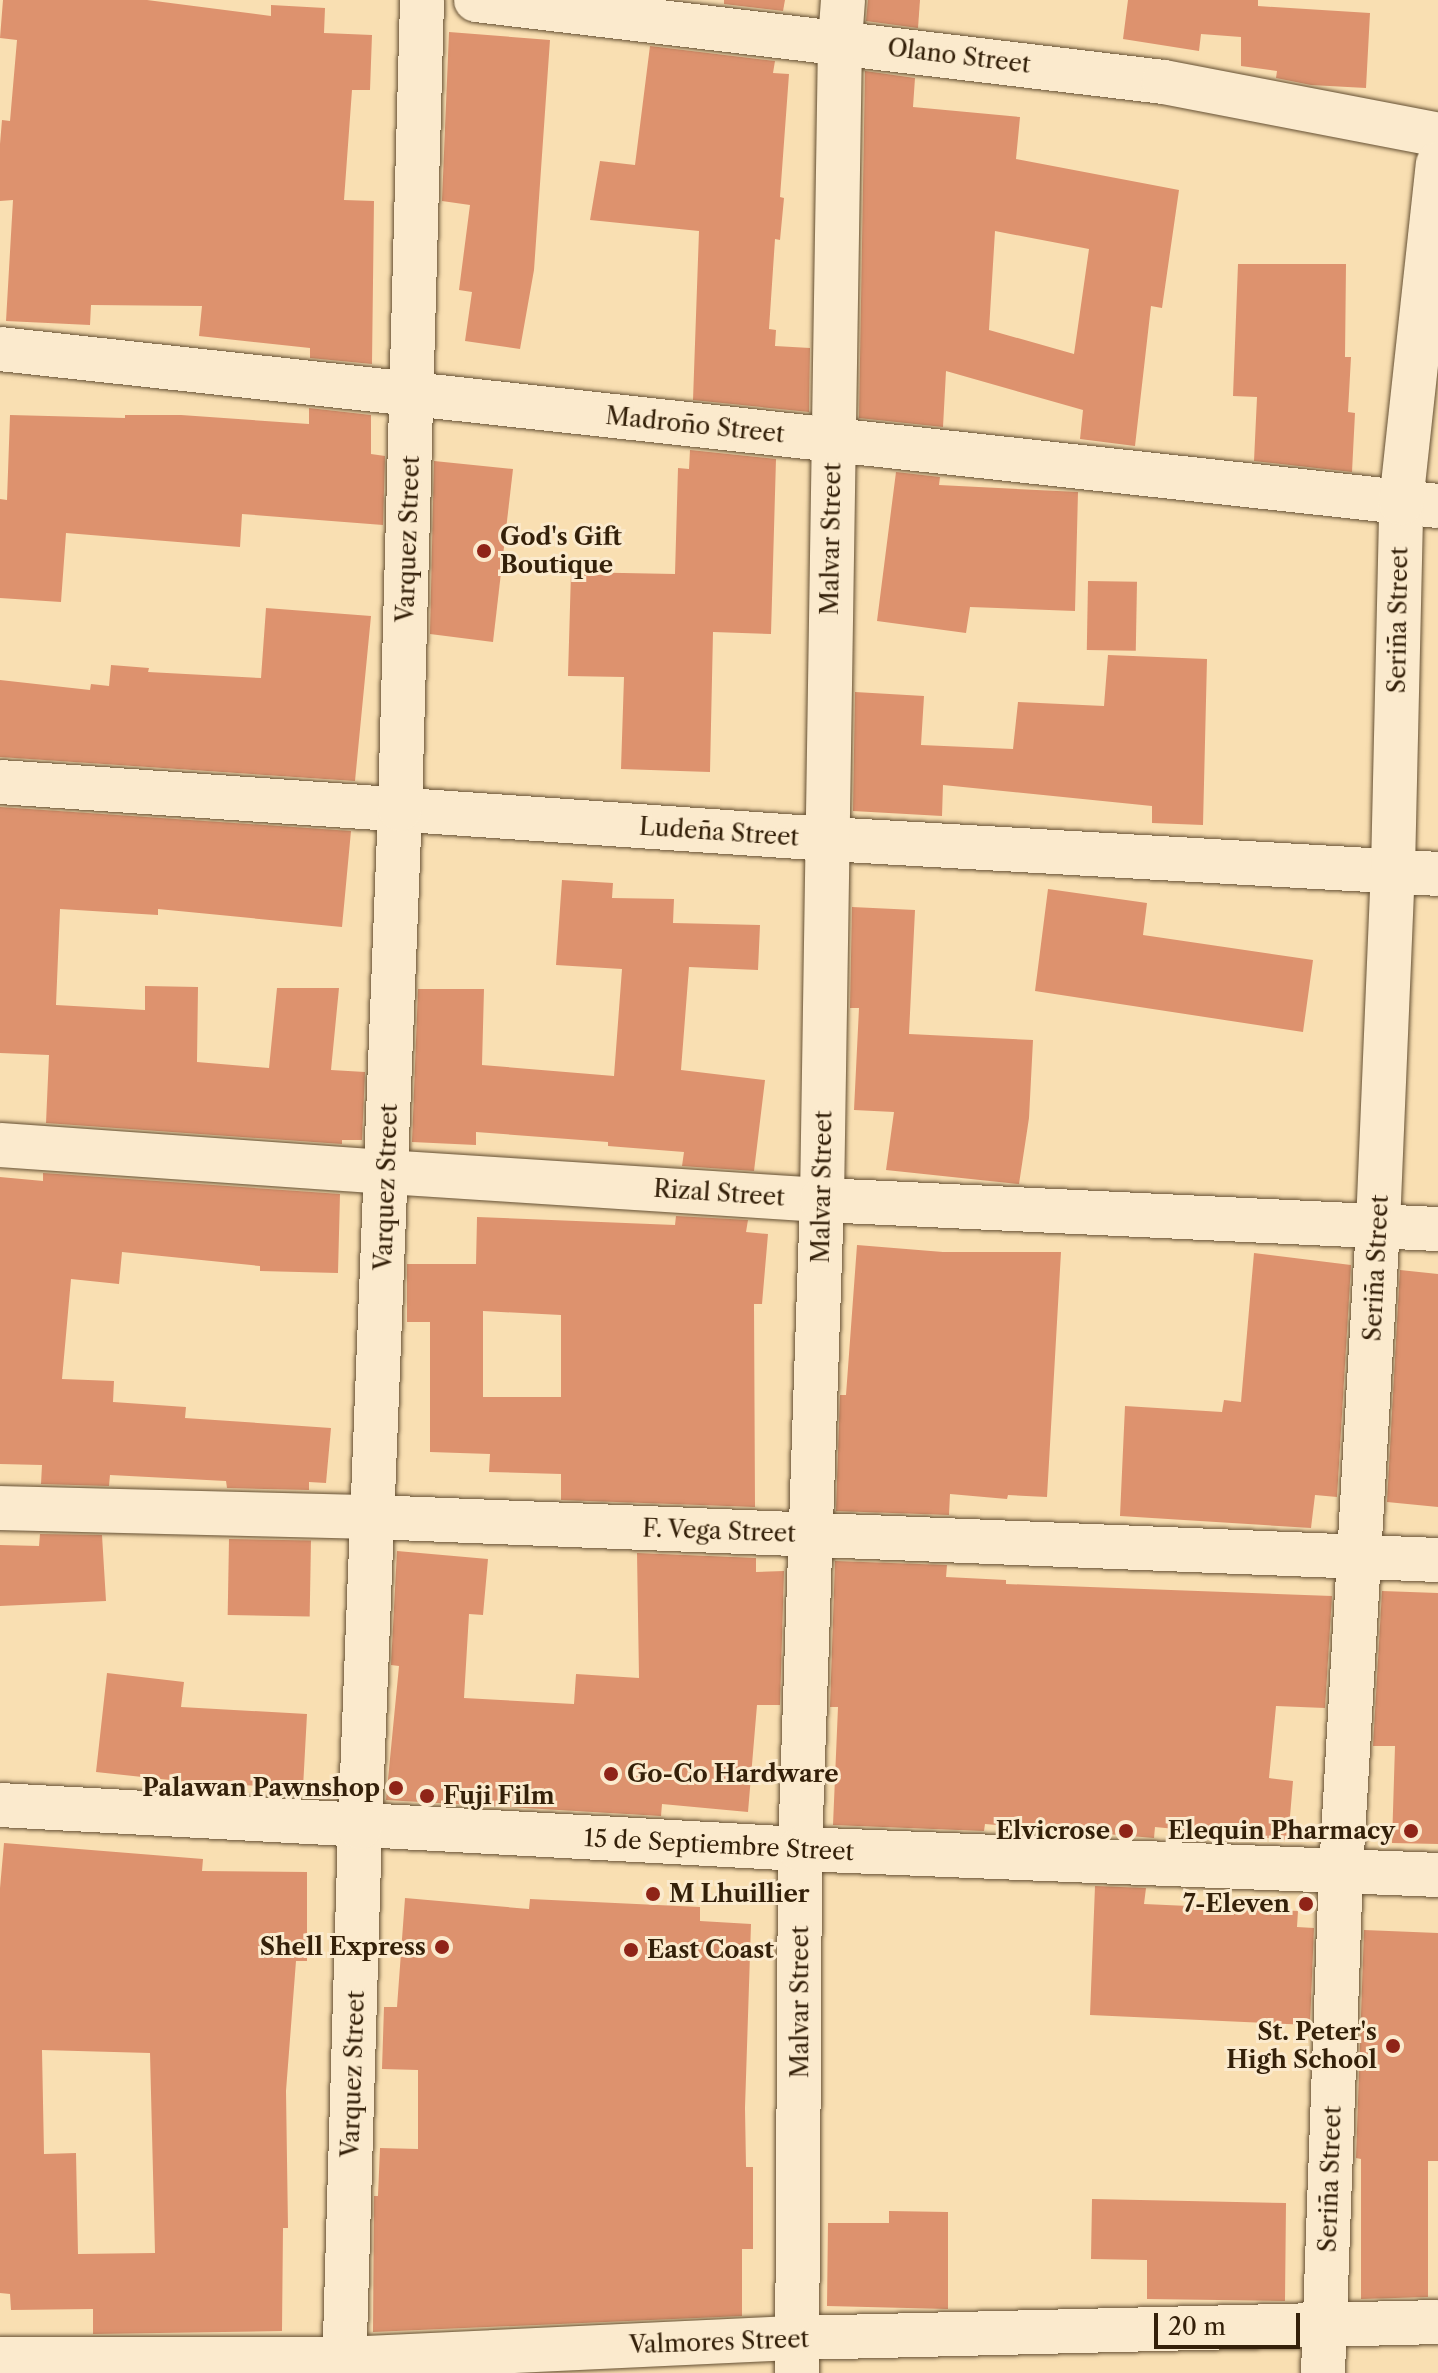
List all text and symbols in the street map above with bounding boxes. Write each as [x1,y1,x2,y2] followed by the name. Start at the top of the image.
[886,33,1032,79] street label: Olano Street
[604,401,786,449] street label: Madroño Street
[391,455,425,623] street label: Varquez Street
[815,462,847,616] street label: Malvar Street
[500,523,622,579] place label: God's Gift Boutique
[475,542,493,560] marker: God's Gift Boutique
[1382,546,1414,694] street label: Seriña Street
[638,812,800,852] street label: Ludeña Street
[369,1103,403,1271] street label: Varquez Street
[806,1110,838,1264] street label: Malvar Street
[652,1174,786,1212] street label: Rizal Street
[1358,1194,1394,1342] street label: Seriña Street
[641,1514,797,1548] street label: F. Vega Street
[627,1760,839,1788] place label: Go-Co Hardware
[602,1765,620,1783] marker: Go-Co Hardware
[142,1774,380,1802] place label: Palawan Pawnshop
[387,1779,405,1797] marker: Palawan Pawnshop
[443,1782,555,1810] place label: Fuji Film
[418,1787,436,1805] marker: Fuji Film
[996,1817,1110,1845] place label: Elvicrose
[1168,1817,1395,1845] place label: Elequin Pharmacy
[1117,1822,1135,1840] marker: Elvicrose
[1402,1822,1420,1840] marker: Elequin Pharmacy
[583,1824,855,1866] street label: 15 de Septiembre Street
[669,1880,809,1908] place label: M Lhuillier
[644,1885,662,1903] marker: M Lhuillier
[1183,1890,1290,1918] place label: 7-Eleven
[1297,1895,1315,1913] marker: 7-Eleven
[786,1925,814,2079] street label: Malvar Street
[260,1933,426,1961] place label: Shell Express
[647,1936,774,1964] place label: East Coast
[433,1938,451,1956] marker: Shell Express
[622,1941,640,1959] marker: East Coast
[336,1990,370,2158] street label: Varquez Street
[1226,2018,1377,2074] place label: St. Peter's High School
[1384,2037,1402,2055] marker: St. Peter's High School
[1313,2105,1347,2253] street label: Seriña Street
[1158,2297,1304,2347] scale bar
[1168,2312,1226,2341] text: 20 m
[629,2324,809,2360] street label: Valmores Street

